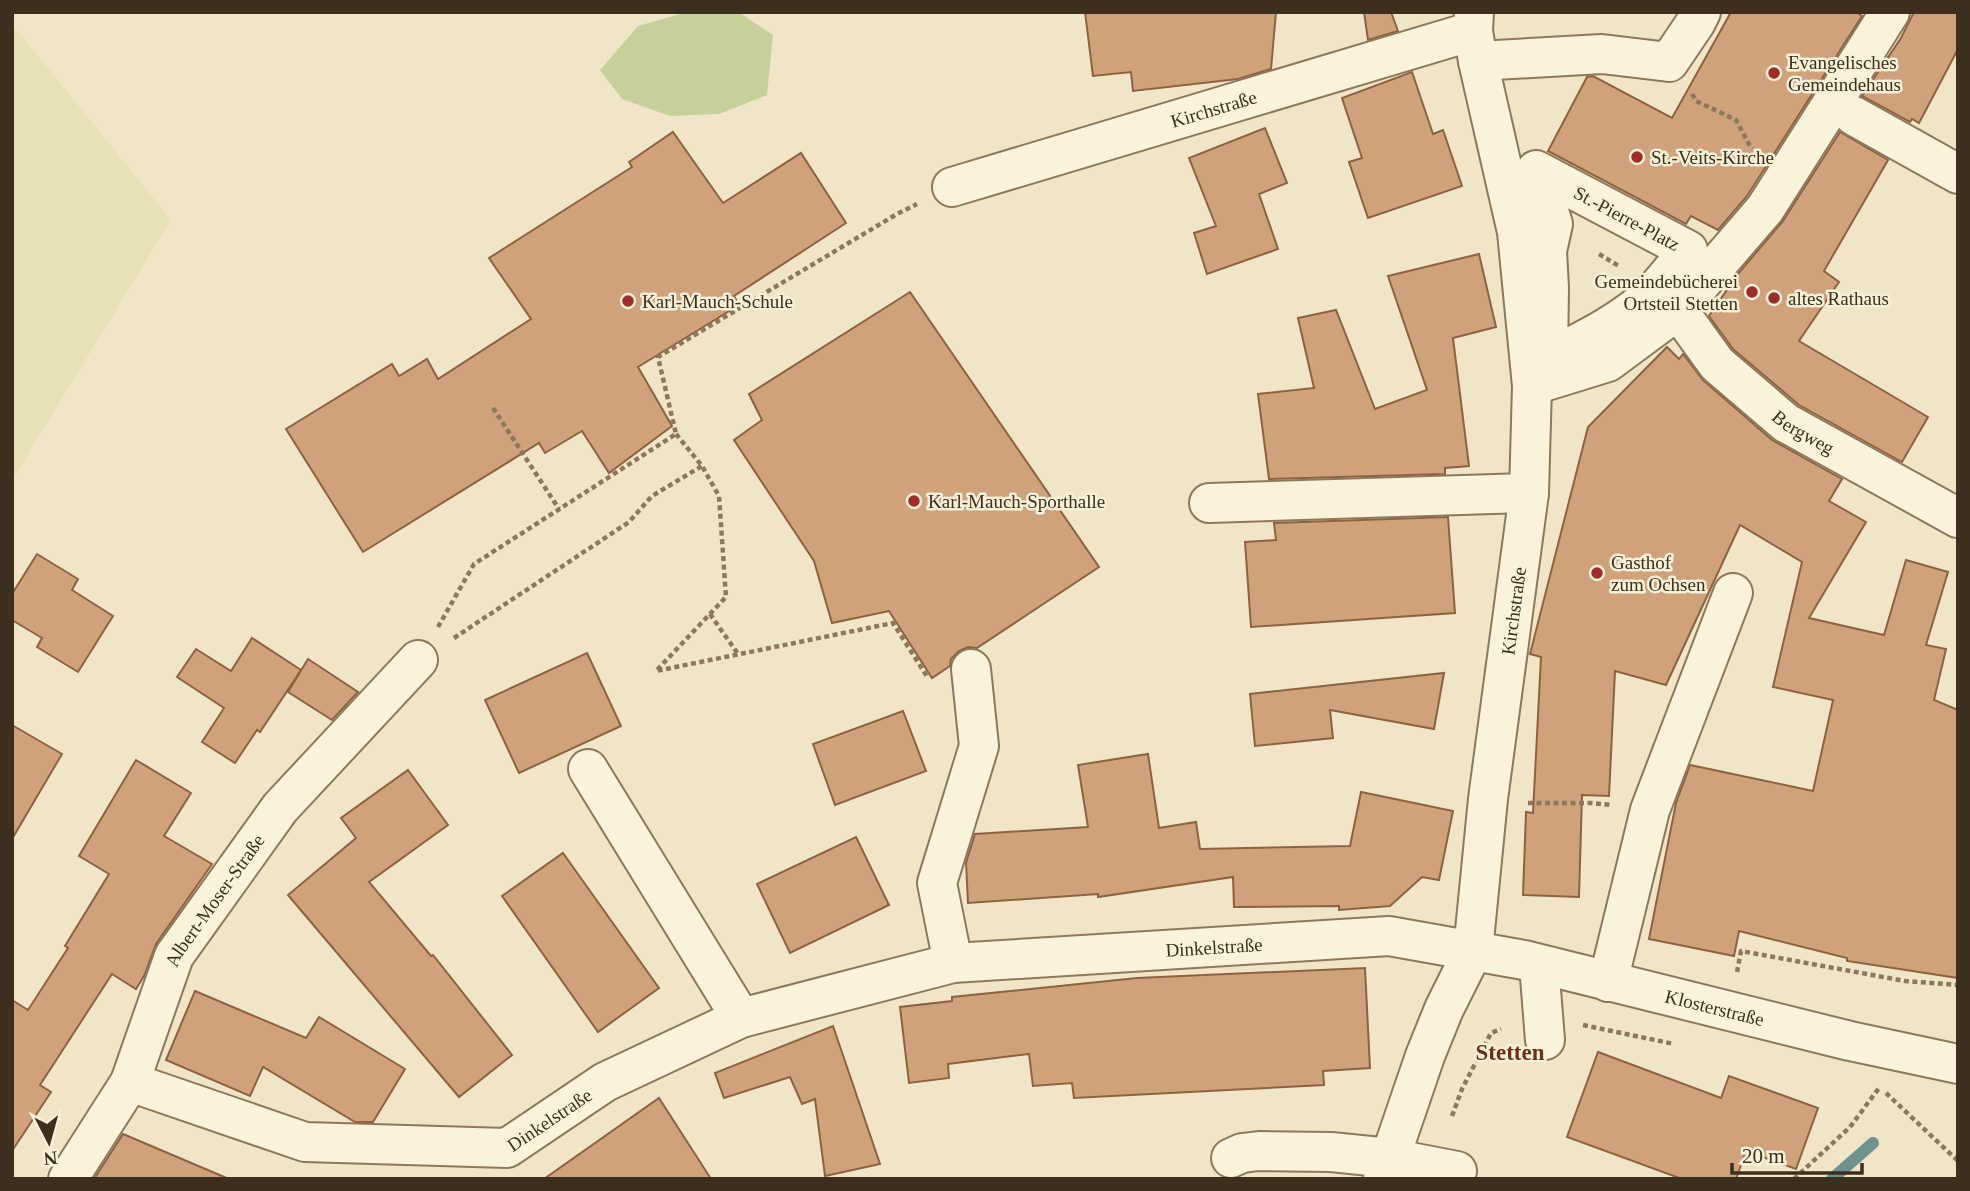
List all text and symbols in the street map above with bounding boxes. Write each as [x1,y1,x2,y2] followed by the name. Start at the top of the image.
[1788,52,1901,95] place label: Evangelisches Gemeindehaus
[1766,65,1782,81] marker: Evangelisches Gemeindehaus
[1168,86,1259,132] street label: Kirchstraße
[1651,147,1774,168] place label: St.-Veits-Kirche
[1629,149,1645,165] marker: St.-Veits-Kirche
[1570,182,1683,255] street label: St.-Pierre-Platz
[1595,271,1738,314] place label: Gemeindebücherei Ortsteil Stetten
[1744,284,1760,300] marker: Gemeindebücherei Ortsteil Stetten
[1788,288,1889,309] place label: altes Rathaus
[1766,290,1782,306] marker: altes Rathaus
[642,291,793,312] place label: Karl-Mauch-Schule
[620,293,636,309] marker: Karl-Mauch-Schule
[1768,406,1838,459] street label: Bergweg
[928,491,1105,512] place label: Karl-Mauch-Sporthalle
[906,493,922,509] marker: Karl-Mauch-Sporthalle
[1611,552,1706,595] place label: Gasthof zum Ochsen
[1589,565,1605,581] marker: Gasthof zum Ochsen
[1497,566,1530,656] street label: Kirchstraße
[161,830,269,970] street label: Albert-Moser-Straße
[1165,934,1263,961] street label: Dinkelstraße
[1663,985,1766,1030] street label: Klosterstraße
[1476,1040,1545,1065] district label: Stetten
[503,1084,596,1156] street label: Dinkelstraße
[14,1107,84,1177] north arrow
[1732,1132,1862,1176] scale bar
[1742,1144,1785,1168] text: 20 m
[43,1147,59,1170] text: N

